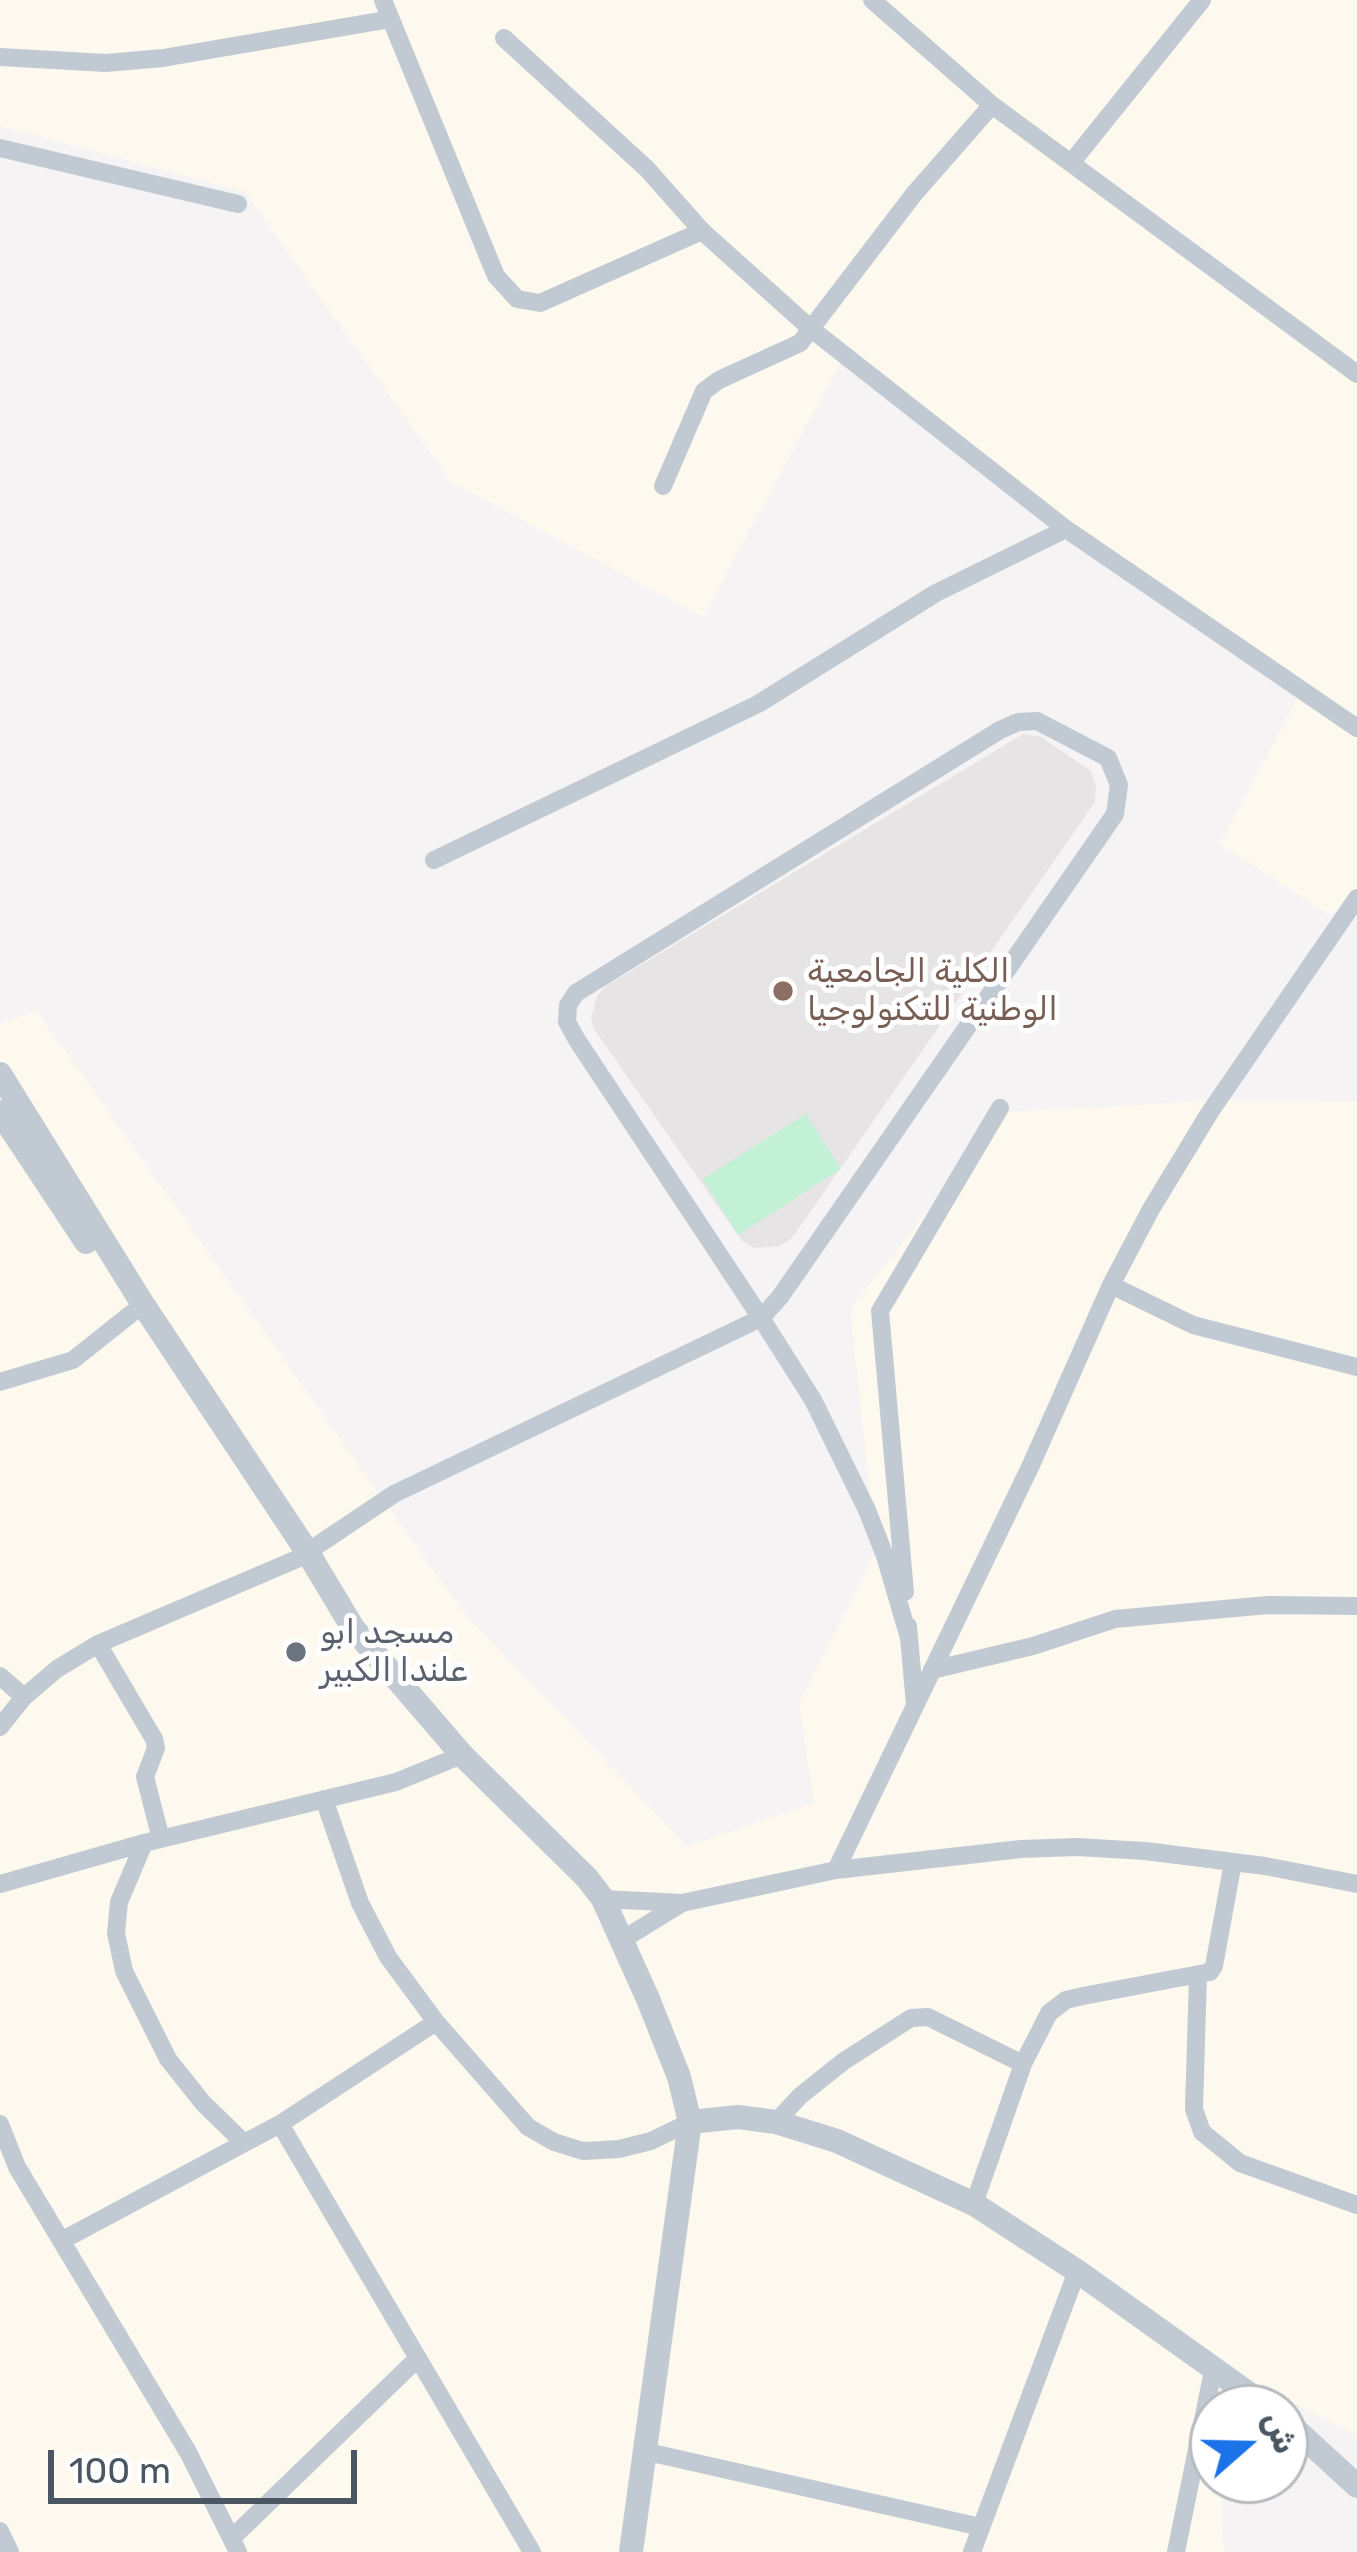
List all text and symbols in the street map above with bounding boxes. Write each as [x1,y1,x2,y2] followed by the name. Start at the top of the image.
[807,952,1058,1030] place label: الكلية الجامعية الوطنية للتكنولوجيا
[770,978,796,1004] marker: الكلية الجامعية الوطنية للتكنولوجيا
[320,1613,468,1691] place label: مسجد ابو علندا الكبير
[283,1639,309,1665] marker: مسجد ابو علندا الكبير
[1189,2384,1309,2504] north arrow
[1255,2406,1306,2459] text: ش
[54,2426,363,2500] scale bar
[69,2449,171,2492] text: 100 m

